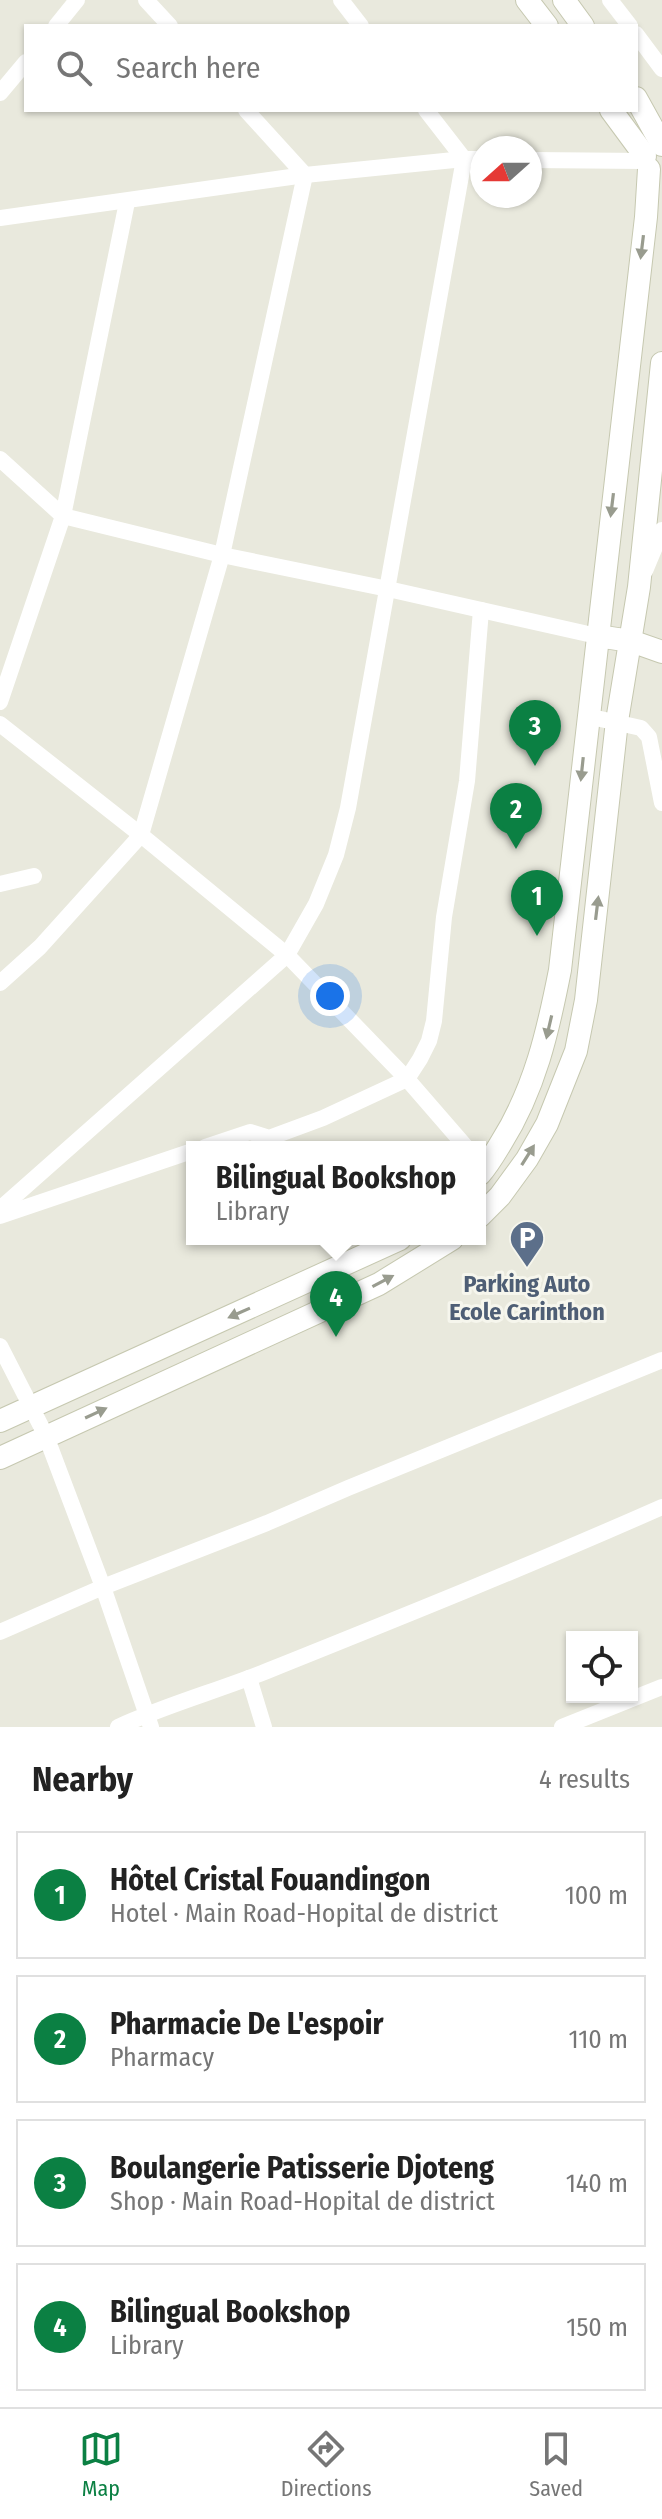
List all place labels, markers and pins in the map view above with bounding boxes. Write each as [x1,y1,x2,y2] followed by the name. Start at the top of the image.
[509,700,561,766] pin: 3
[490,783,542,849] pin: 2
[511,870,563,936] pin: 1
[508,1219,546,1269] parking icon: Parking Auto Ecole Carinthon
[449,1270,605,1326] place label: Parking Auto Ecole Carinthon
[310,1271,362,1337] pin: 4

